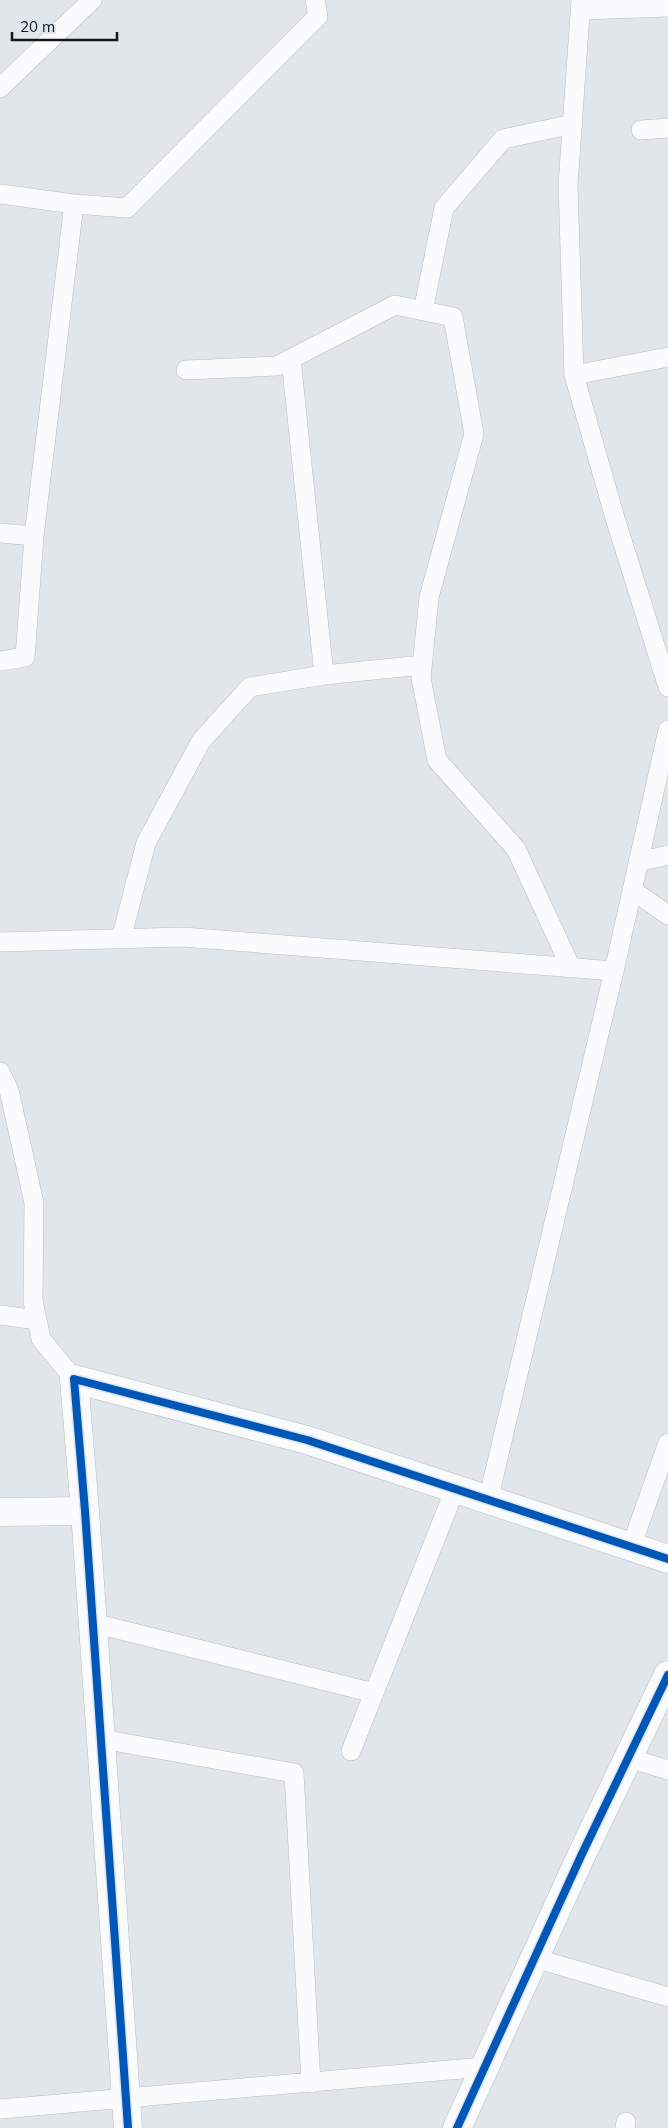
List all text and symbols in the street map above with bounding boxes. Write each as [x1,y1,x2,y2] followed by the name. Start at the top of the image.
[12,10,118,42] scale bar
[20,17,55,36] text: 20 m

